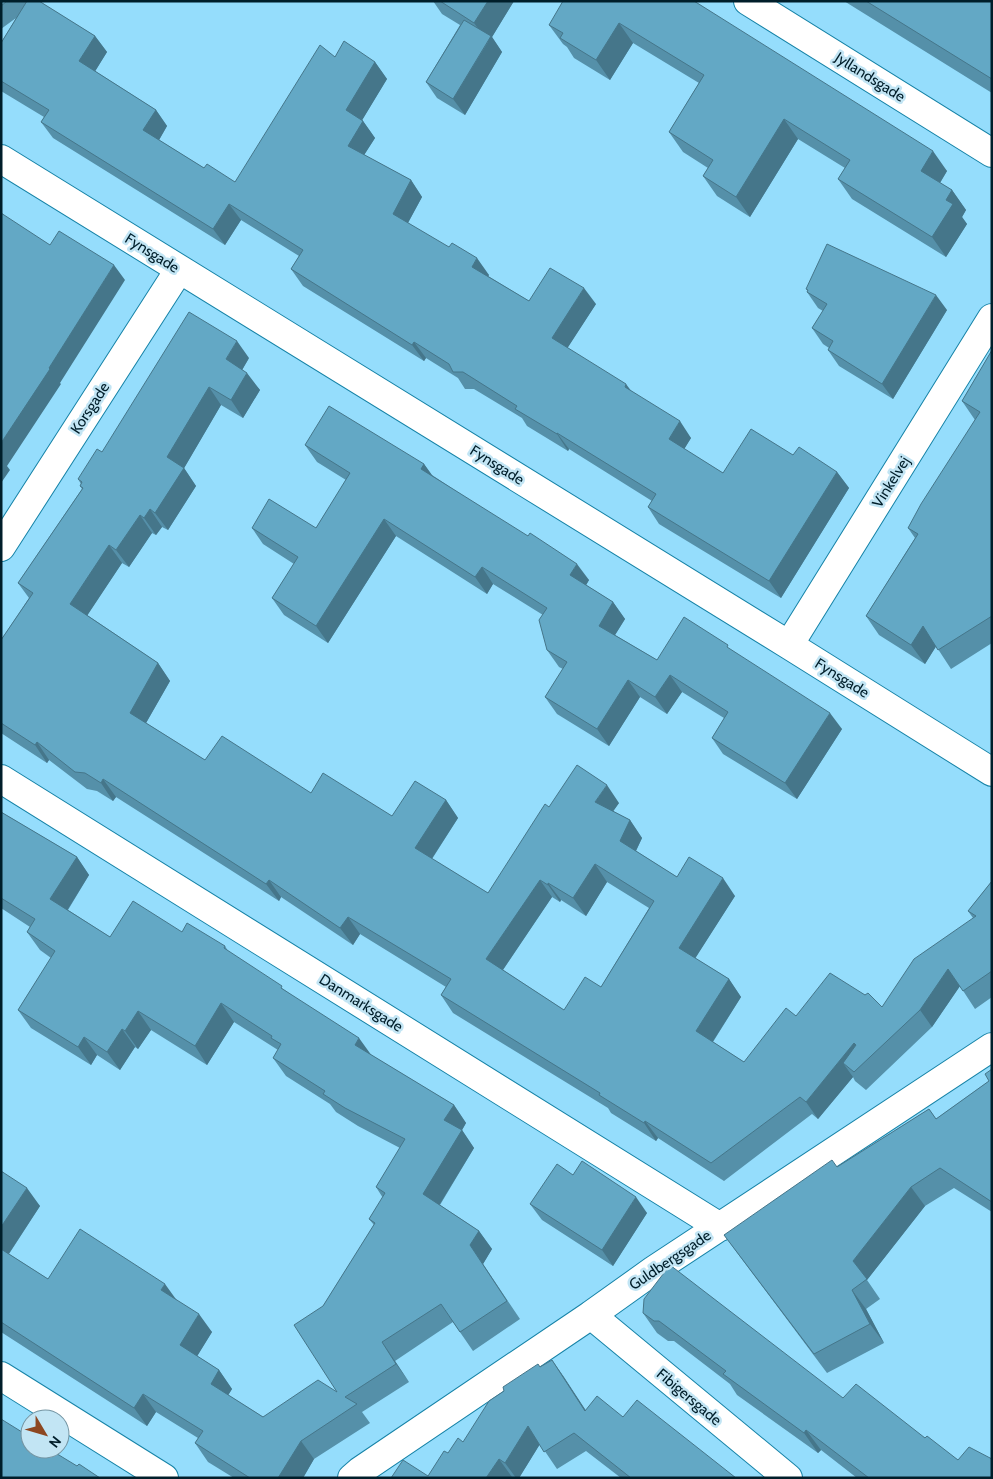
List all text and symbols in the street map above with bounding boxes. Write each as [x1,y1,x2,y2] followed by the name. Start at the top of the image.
[831,48,909,106] street label: Jyllandsgade
[122,229,183,277] street label: Fynsgade
[67,379,113,437] street label: Korsgade
[467,441,528,489] street label: Fynsgade
[868,453,914,511] street label: Vinkelvej
[812,654,873,702] street label: Fynsgade
[316,970,406,1036] street label: Danmarksgade
[626,1226,715,1294] street label: Guldbergsgade
[653,1365,725,1430] street label: Fibigersgade
[20,1409,70,1459] north arrow
[45,1433,65,1451] text: N

